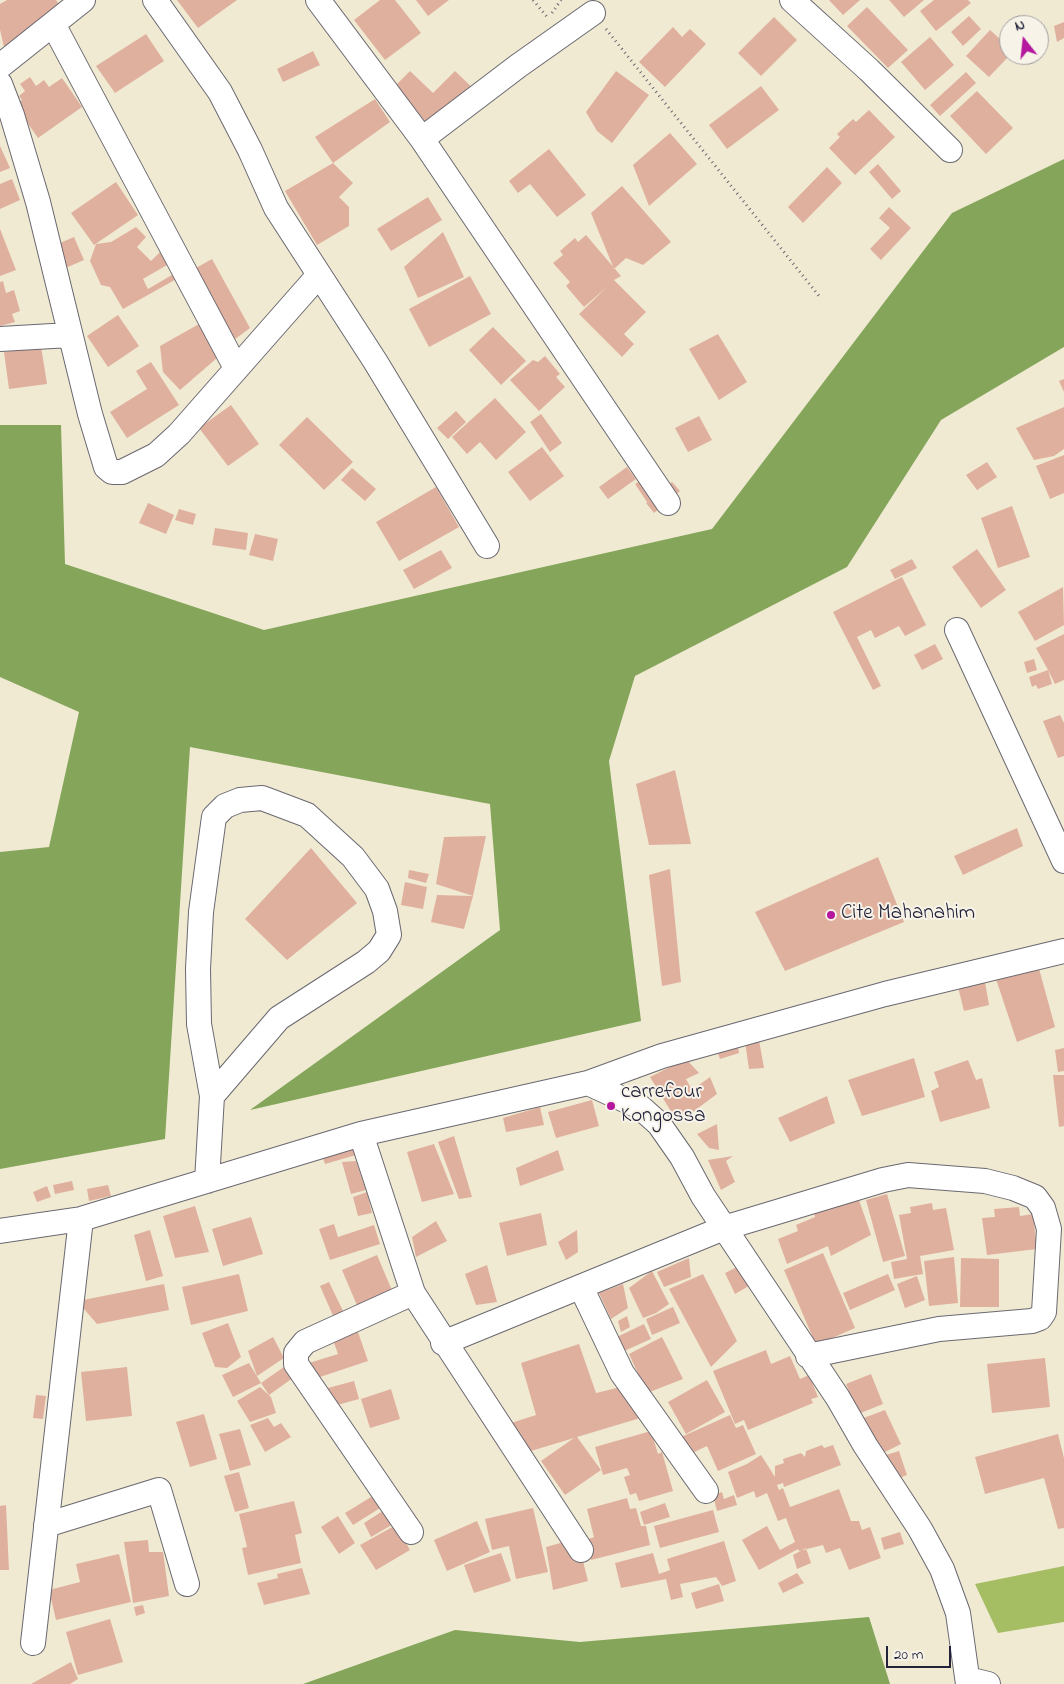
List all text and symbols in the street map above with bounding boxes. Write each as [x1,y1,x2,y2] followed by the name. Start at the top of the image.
[999,15,1049,65] north arrow
[1013,15,1027,37] text: N
[841,902,975,928] place label: Cite Mahanahim
[825,909,837,921] marker: Cite Mahanahim
[621,1081,706,1131] place label: carrefour Kongossa
[605,1100,617,1112] marker: carrefour Kongossa
[889,1636,954,1668] scale bar
[894,1644,923,1666] text: 20 m

